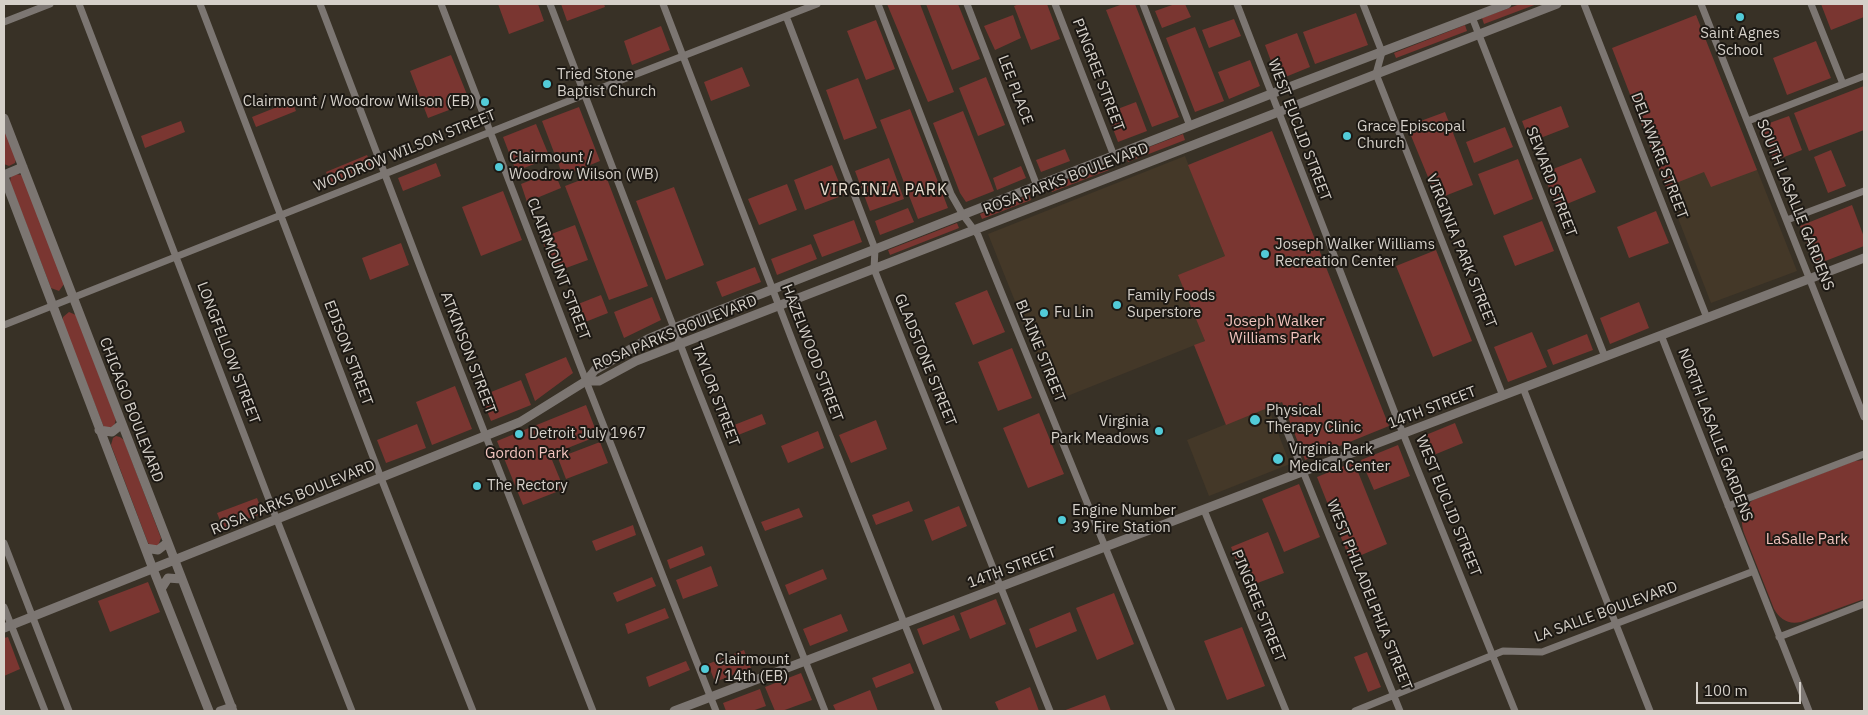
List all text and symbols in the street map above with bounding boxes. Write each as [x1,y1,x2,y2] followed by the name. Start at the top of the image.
[1734,11,1746,23] marker: Saint Agnes School
[1068,16,1128,134] street label: PINGREE STREET
[1700,25,1780,60] place label: Saint Agnes School
[994,53,1036,127] street label: LEE PLACE
[1264,56,1334,204] street label: WEST EUCLID STREET
[557,66,656,101] place label: Tried Stone Baptist Church
[541,78,553,90] marker: Tried Stone Baptist Church
[1627,90,1691,222] street label: DELAWARE STREET
[243,93,475,111] place label: Clairmount / Woodrow Wilson (EB)
[479,96,491,108] marker: Clairmount / Woodrow Wilson (EB)
[311,106,499,196] street label: WOODROW WILSON STREET
[1752,117,1838,293] street label: SOUTH LASALLE GARDENS
[1357,118,1465,153] place label: Grace Episcopal Church
[1522,124,1580,240] street label: SEWARD STREET
[1341,130,1353,142] marker: Grace Episcopal Church
[981,139,1151,219] street label: ROSA PARKS BOULEVARD
[509,149,659,184] place label: Clairmount / Woodrow Wilson (WB)
[493,161,505,173] marker: Clairmount / Woodrow Wilson (WB)
[1422,171,1500,331] street label: VIRGINIA PARK STREET
[818,180,950,200] district label: VIRGINIA PARK
[523,195,593,343] street label: CLAIRMOUNT STREET
[1275,236,1435,271] place label: Joseph Walker Williams Recreation Center
[1259,248,1271,260] marker: Joseph Walker Williams Recreation Center
[193,279,263,427] street label: LONGFELLOW STREET
[777,282,847,424] street label: HAZELWOOD STREET
[1127,287,1215,322] place label: Family Foods Superstore
[436,289,500,417] street label: ATKINSON STREET
[890,291,960,429] street label: GLADSTONE STREET
[590,292,760,374] street label: ROSA PARKS BOULEVARD
[1011,297,1069,405] street label: BLAINE STREET
[320,298,376,408] street label: EDISON STREET
[1111,299,1123,311] marker: Family Foods Superstore
[1054,304,1094,322] place label: Fu Lin
[1038,307,1050,319] marker: Fu Lin
[1225,313,1325,348] park label: Joseph Walker Williams Park
[95,335,167,485] street label: CHICAGO BOULEVARD
[687,341,743,449] street label: TAYLOR STREET
[1674,346,1756,524] street label: NORTH LASALLE GARDENS
[1385,383,1479,433] street label: 14TH STREET
[1266,402,1361,437] place label: Physical Therapy Clinic
[1051,413,1149,448] place label: Virginia Park Meadows
[1248,413,1262,427] marker: Physical Therapy Clinic
[529,425,646,443] place label: Detroit July 1967
[1153,425,1165,437] marker: Virginia Park Meadows
[513,428,525,440] marker: Detroit July 1967
[1411,433,1485,579] street label: WEST EUCLID STREET
[1289,441,1390,476] place label: Virginia Park Medical Center
[485,445,569,463] park label: Gordon Park
[1271,452,1285,466] marker: Virginia Park Medical Center
[208,457,378,539] street label: ROSA PARKS BOULEVARD
[487,477,568,495] place label: The Rectory
[471,480,483,492] marker: The Rectory
[1322,497,1416,693] street label: WEST PHILADELPHIA STREET
[1072,502,1176,537] place label: Engine Number 39 Fire Station
[1056,514,1068,526] marker: Engine Number 39 Fire Station
[1766,531,1848,549] park label: LaSalle Park
[965,544,1059,592] street label: 14TH STREET
[1227,547,1289,665] street label: PINGREE STREET
[1532,578,1680,646] street label: LA SALLE BOULEVARD
[715,651,789,686] place label: Clairmount / 14th (EB)
[699,663,711,675] marker: Clairmount / 14th (EB)
[1698,672,1803,704] scale bar
[1704,681,1748,700] text: 100 m

